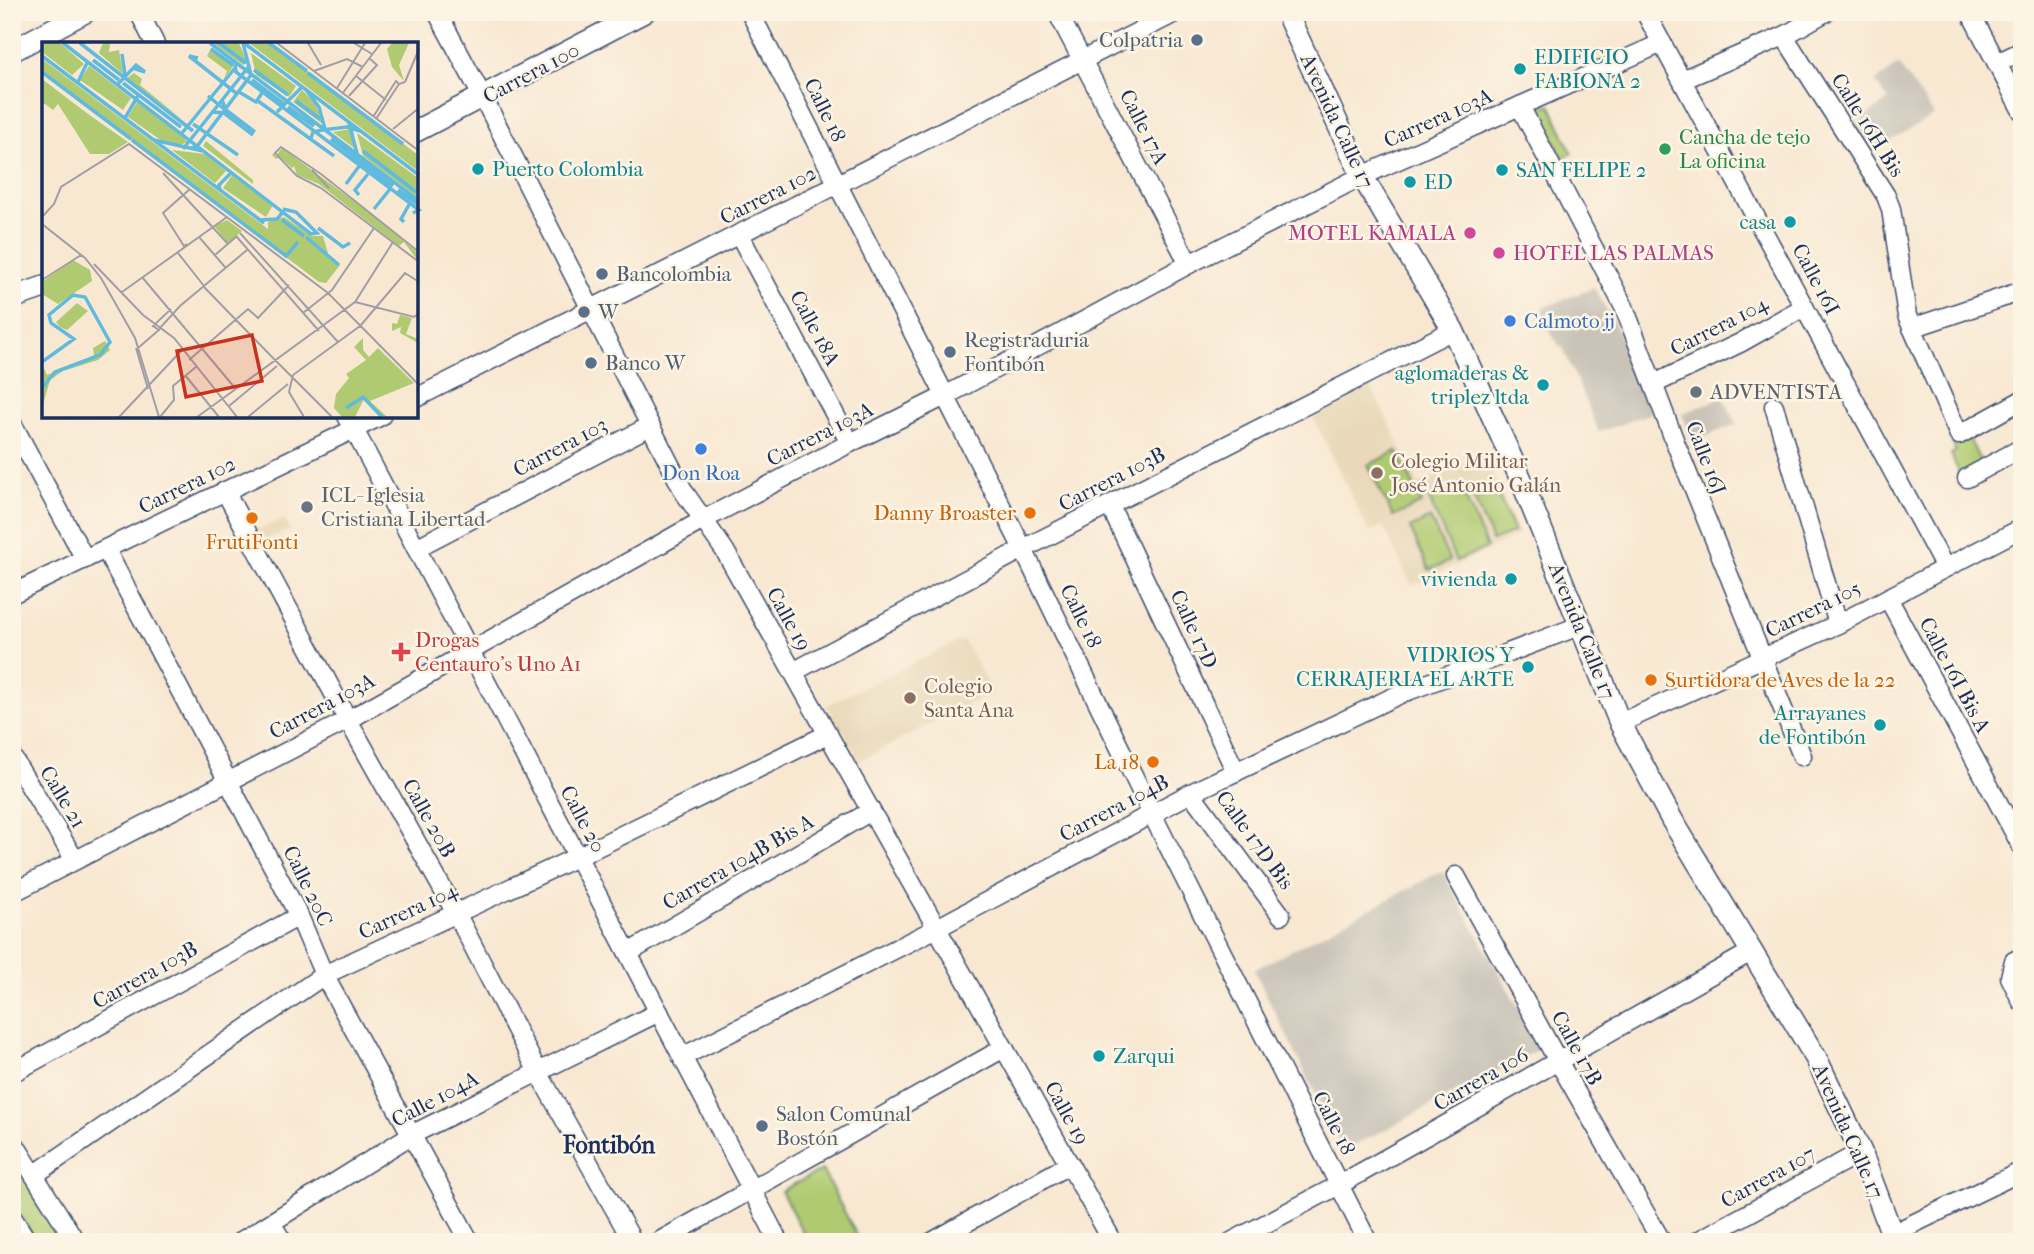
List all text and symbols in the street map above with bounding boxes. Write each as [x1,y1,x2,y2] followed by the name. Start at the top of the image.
[1099,28,1183,52] place label: Colpatria
[1189,32,1205,48] marker: Colpatria
[479,38,583,108] street label: Carrera 100
[42,42,418,418] inset map
[1534,45,1641,93] place label: EDIFICIO FABIONA 2
[1295,49,1379,192] street label: Avenida Calle 17
[1512,61,1528,77] marker: EDIFICIO FABIONA 2
[1827,69,1909,181] street label: Calle 16H Bis
[799,74,851,146] street label: Calle 18
[1380,83,1496,153] street label: Carrera 103A
[1115,85,1173,169] street label: Calle 17A
[1679,125,1810,173] place label: Cancha de tejo La oficina
[1657,141,1673,157] marker: Cancha de tejo La oficina
[492,157,644,181] place label: Puerto Colombia
[1516,158,1647,182] place label: SAN FELIPE 2
[716,160,820,230] street label: Carrera 102
[470,161,486,177] marker: Puerto Colombia
[1494,162,1510,178] marker: SAN FELIPE 2
[1424,170,1453,194] place label: ED
[1402,174,1418,190] marker: ED
[1740,210,1776,234] place label: casa
[1782,214,1798,230] marker: casa
[1288,221,1456,245] place label: MOTEL KAMALA
[1462,225,1478,241] marker: MOTEL KAMALA
[1787,239,1845,319] street label: Calle 16I
[1513,241,1714,265] place label: HOTEL LAS PALMAS
[1491,245,1507,261] marker: HOTEL LAS PALMAS
[616,262,732,286] place label: Bancolombia
[594,266,610,282] marker: Bancolombia
[785,286,845,370] street label: Calle 18A
[1666,291,1772,361] street label: Carrera 104
[597,300,620,324] place label: W
[576,304,592,320] marker: W
[1524,309,1615,333] place label: Calmoto jj
[1502,313,1518,329] marker: Calmoto jj
[964,328,1089,376] place label: Registraduria Fontibón
[942,344,958,360] marker: Registraduria Fontibón
[605,351,687,375] place label: Banco W
[583,355,599,371] marker: Banco W
[1395,361,1529,409] place label: aglomaderas & triplez ltda
[1535,377,1551,393] marker: aglomaderas & triplez ltda
[1709,380,1842,404] place label: ADVENTISTA
[1688,384,1704,400] marker: ADVENTISTA
[763,397,878,471] street label: Carrera 103A
[509,412,611,482] street label: Carrera 103
[1681,418,1731,498] street label: Calle 16J
[693,441,709,457] marker: Don Roa
[1055,442,1169,516] street label: Carrera 103B
[1389,449,1561,497] place label: Colegio Militar José Antonio Galán
[135,451,240,519] street label: Carrera 102
[662,461,741,485] place label: Don Roa
[1369,465,1385,481] marker: Colegio Militar José Antonio Galán
[321,483,486,531] place label: ICL- Iglesia Cristiana Libertad
[299,499,315,515] marker: ICL- Iglesia Cristiana Libertad
[873,501,1016,525] place label: Danny Broaster
[1022,505,1038,521] marker: Danny Broaster
[244,510,260,526] marker: FrutiFonti
[205,530,299,554] place label: FrutiFonti
[1543,558,1620,703] street label: Avenida Calle 17
[1420,567,1497,591] place label: vivienda
[1503,571,1519,587] marker: vivienda
[1761,576,1865,642] street label: Carrera 105
[1055,580,1107,652] street label: Calle 18
[762,583,816,655] street label: Calle 19
[1165,586,1223,672] street label: Calle 17D
[1914,613,1996,737] street label: Calle 16I Bis A
[415,628,581,676] place label: Drogas Centauro's Uno A1
[1296,643,1515,691] place label: VIDRIOS Y CERRAJERIA EL ARTE
[393,644,409,660] marker: Drogas Centauro's Uno A1
[1520,659,1536,675] marker: VIDRIOS Y CERRAJERIA EL ARTE
[265,668,379,744] street label: Carrera 103A
[1665,668,1896,692] place label: Surtidora de Aves de la 22
[1643,672,1659,688] marker: Surtidora de Aves de la 22
[924,674,1014,722] place label: Colegio Santa Ana
[902,690,918,706] marker: Colegio Santa Ana
[1759,701,1866,749] place label: Arrayanes de Fontibón
[1872,717,1888,733] marker: Arrayanes de Fontibón
[1094,750,1139,774] place label: La 18
[1145,754,1161,770] marker: La 18
[35,761,91,833] street label: Calle 21
[1055,769,1173,847] street label: Carrera 104B
[398,774,460,862] street label: Calle 20B
[555,781,611,857] street label: Calle 20
[1211,786,1299,894] street label: Calle 17D Bis
[658,809,818,915] street label: Carrera 104B Bis A
[278,842,338,930] street label: Calle 20C
[355,877,462,944] street label: Carrera 104
[88,936,202,1014] street label: Carrera 103B
[1547,1007,1607,1089] street label: Calle 17B
[1429,1042,1533,1116] street label: Carrera 106
[1113,1044,1175,1068] place label: Zarqui
[1091,1048,1107,1064] marker: Zarqui
[1807,1059,1889,1202] street label: Avenida Calle 17
[387,1066,483,1132] street label: Calle 104A
[1040,1077,1094,1149] street label: Calle 19
[1308,1087,1360,1159] street label: Calle 18
[776,1102,911,1150] place label: Salon Comunal Bostón
[754,1118,770,1134] marker: Salon Comunal Bostón
[562,1131,656,1159] district label: Fontibón
[1717,1141,1819,1213] street label: Carrera 107

